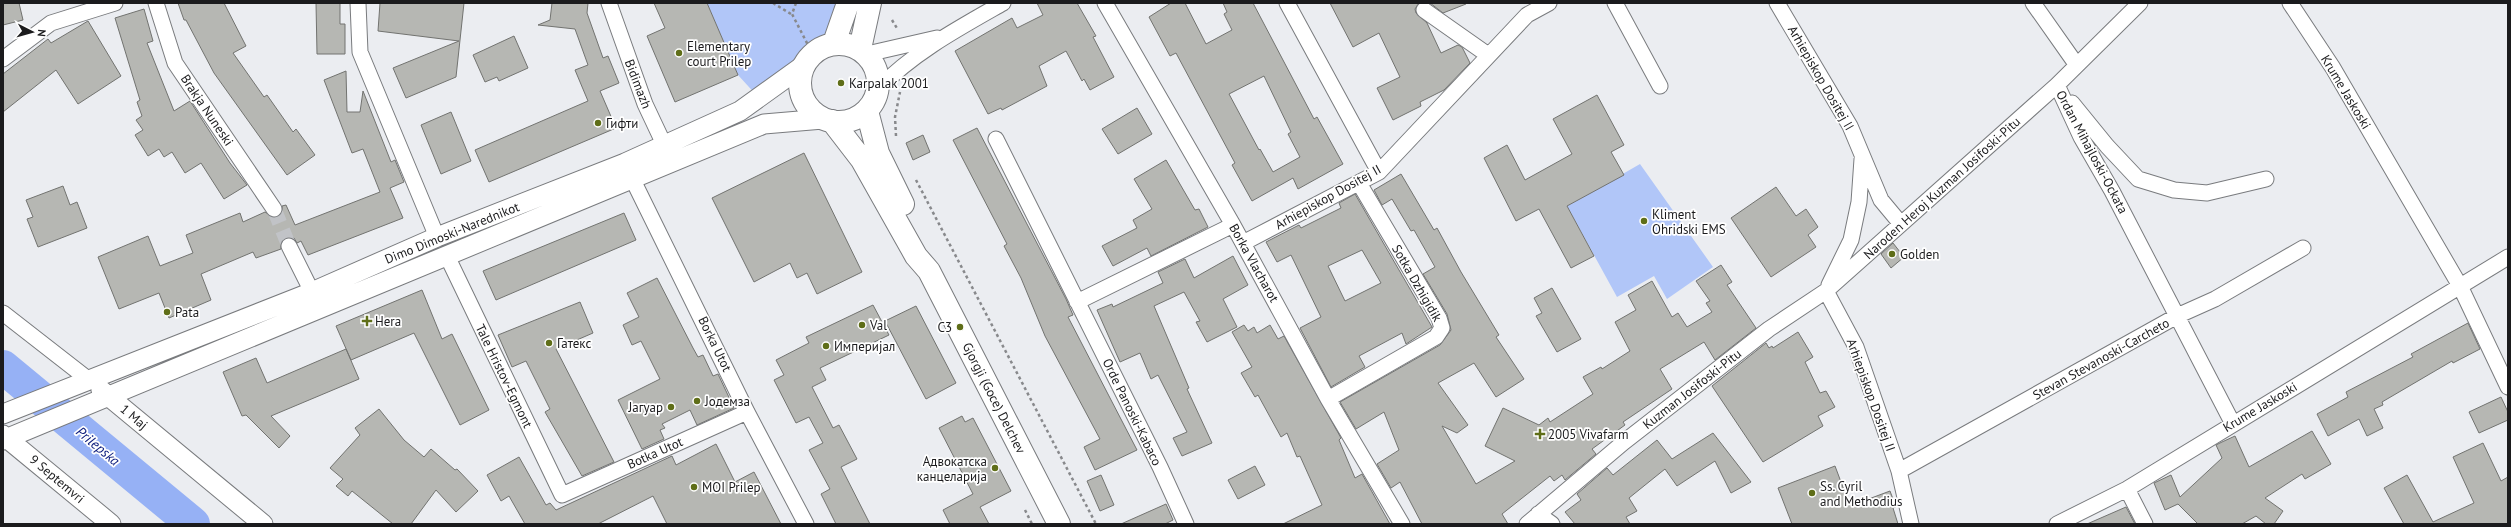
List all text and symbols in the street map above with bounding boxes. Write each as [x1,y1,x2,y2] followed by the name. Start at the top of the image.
[12,12,52,52] north arrow
[1784,22,1858,134] street label: Arhiepiskop Dositej II
[35,29,49,37] text: N
[687,38,751,70] place label: Elementary court Prilep
[674,48,684,58] marker: Elementary court Prilep
[2317,52,2375,132] street label: Krume Jaskoski
[621,57,655,111] street label: Bidimazh
[177,71,237,149] street label: Brakja Nuneski
[849,75,929,92] place label: Karpalak 2001
[836,78,846,88] marker: Karpalak 2001
[2052,88,2132,216] street label: Ordan Mihajloski-Ockata
[1860,113,2024,263] street label: Naroden Heroj Kuzman Josifoski-Pitu
[606,115,638,132] place label: Гифти
[593,118,603,128] marker: Гифти
[1272,161,1384,233] street label: Arhiepiskop Dositej II
[382,198,522,268] street label: Dimo Dimoski-Narednikot
[1652,206,1726,238] place label: Kliment Ohridski EMS
[1639,216,1649,226] marker: Kliment Ohridski EMS
[1225,221,1283,306] street label: Borka Vlacharot
[1388,241,1446,325] street label: Sotka Dzhigidik
[1900,246,1939,263] place label: Golden
[1887,249,1897,259] marker: Golden
[175,304,199,321] place label: Pata
[162,307,172,317] marker: Pata
[375,313,401,330] place label: Hera
[694,314,736,375] street label: Borka Utot
[2030,314,2172,404] street label: Stevan Stevanoski-Carcheto
[362,316,372,326] marker: Hera
[869,317,887,334] place label: Val
[937,319,952,336] place label: C3
[857,320,867,330] marker: Val
[472,321,537,431] street label: Tale Hristov-Egmont
[955,322,965,332] marker: C3
[557,335,591,352] place label: Гатекс
[1843,336,1899,454] street label: Arhiepiskop Dositej II
[544,338,554,348] marker: Гатекс
[834,338,895,355] place label: Империјал
[959,340,1030,457] street label: Gjorgji (Goce) Delchev
[821,341,831,351] marker: Империјал
[1639,345,1745,433] street label: Kuzman Josifoski-Pitu
[1099,355,1165,469] street label: Orde Panoski-Kabaco
[2220,378,2300,436] street label: Krume Jaskoski
[704,393,750,410] place label: Јодемза
[692,396,702,406] marker: Јодемза
[627,399,663,416] place label: Јагуар
[117,401,151,433] street label: 1 Maj
[666,402,676,412] marker: Јагуар
[73,423,124,470] water label: Prilepska
[1548,426,1629,443] place label: 2005 Vivafarm
[1535,429,1545,439] marker: 2005 Vivafarm
[624,433,686,473] street label: Botka Utot
[26,451,88,507] street label: 9 Septemvri
[917,453,987,485] place label: Адвокатска канцеларија
[990,463,1000,473] marker: Адвокатска канцеларија
[1820,478,1902,510] place label: Ss. Cyril and Methodius
[702,479,761,496] place label: MOI Prilep
[689,482,699,492] marker: MOI Prilep
[1807,488,1817,498] marker: Ss. Cyril and Methodius

